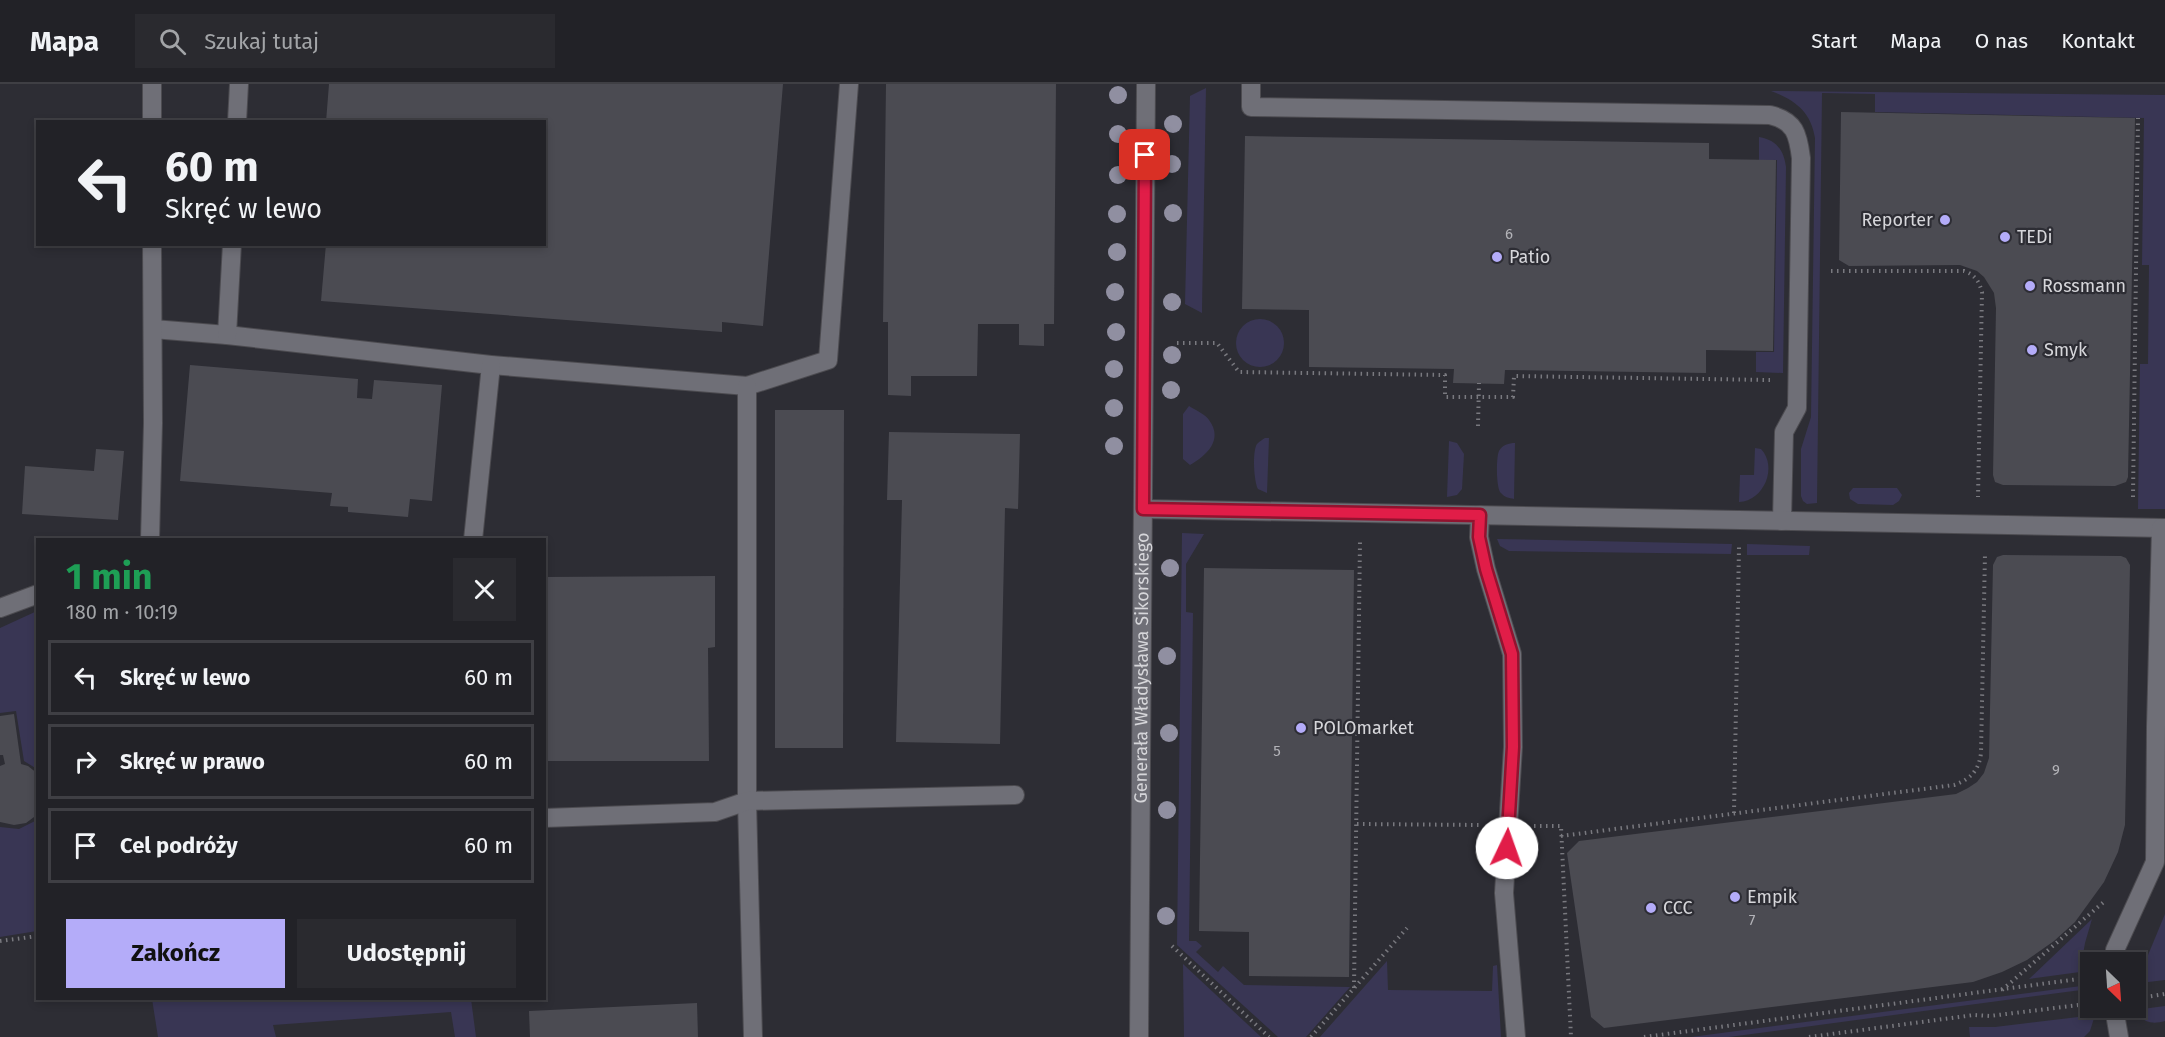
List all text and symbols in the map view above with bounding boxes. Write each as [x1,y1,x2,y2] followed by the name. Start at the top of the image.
[135,14,555,68] search box
[30,25,99,58] text: Mapa
[156,25,189,58] icon: search
[204,28,319,55] text: Szukaj tutaj
[1811,28,1857,54] text: Start
[1890,28,1942,54] text: Mapa
[1975,28,2028,54] text: O nas
[2061,28,2135,54] text: Kontakt
[1119,129,1170,180] pin
[1128,138,1161,171] icon: arrive
[165,142,259,192] text: 60 m
[66,144,144,222] icon: left
[165,193,322,225] text: Skręć w lewo
[1861,209,1933,231] place label: Reporter
[1938,213,1952,227] marker: Reporter
[1505,225,1513,243] house number: 6
[2017,226,2053,248] place label: TEDi
[1998,230,2012,244] marker: TEDi
[1509,246,1550,268] place label: Patio
[1490,250,1504,264] marker: Patio
[2042,275,2126,297] place label: Rossmann
[2023,279,2037,293] marker: Rossmann
[2044,339,2088,361] place label: Smyk
[2025,343,2039,357] marker: Smyk
[1130,532,1154,804] street label: Generała Władysława Sikorskiego
[66,555,153,599] text: 1 min
[453,558,516,621] button: close
[66,600,178,624] text: 180 m · 10:19
[69,661,102,694] icon: left
[120,664,250,691] text: Skręć w lewo
[464,664,513,691] text: 60 m
[1313,717,1415,739] place label: POLOmarket
[1294,721,1308,735] marker: POLOmarket
[1273,742,1281,760] house number: 5
[69,745,102,778] icon: right
[120,748,265,775] text: Skręć w prawo
[464,748,513,775] text: 60 m
[2052,761,2060,779] house number: 9
[1475,816,1539,880] position arrow
[69,829,102,862] icon: arrive
[120,832,238,859] text: Cel podróży
[464,832,513,859] text: 60 m
[1747,886,1798,908] place label: Empik
[1728,890,1742,904] marker: Empik
[1663,897,1693,919] place label: CCC
[1644,901,1658,915] marker: CCC
[1749,911,1756,929] house number: 7
[66,919,285,988] button: Zakończ
[297,919,516,988] button: Udostępnij
[2080,952,2146,1018] north arrow
[2080,952,2146,1018] map controls

